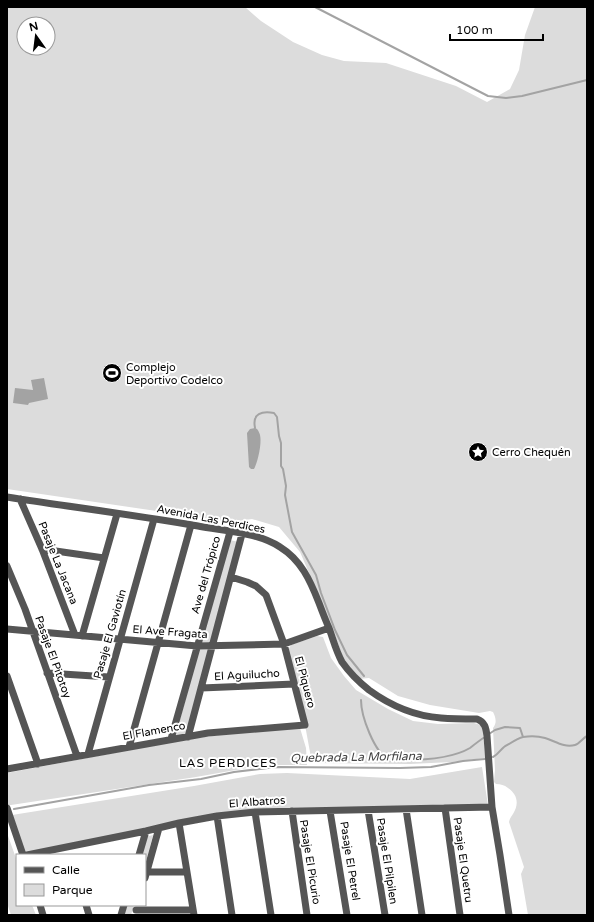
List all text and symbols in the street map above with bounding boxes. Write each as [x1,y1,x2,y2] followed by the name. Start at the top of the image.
[16,16,56,56] north arrow
[450,16,543,42] scale bar
[28,19,40,34] text: N
[456,23,493,37] text: 100 m
[126,361,223,387] place label: Complejo Deportivo Codelco
[101,362,123,384] sports icon: Complejo Deportivo Codelco
[467,441,489,463] place icon: Cerro Chequén
[492,446,571,459] place label: Cerro Chequén
[156,502,266,536] street label: Avenida Las Perdices
[35,520,81,606] street label: Pasaje La Jacana
[189,534,223,615] street label: Ave del Trópico
[91,588,129,680] street label: Pasaje El Gaviotín
[32,614,74,700] street label: Pasaje El Pitotoy
[132,623,208,641] street label: El Ave Fragata
[292,655,318,710] street label: El Piquero
[214,667,280,683] street label: El Aguilucho
[122,719,187,743] street label: El Flamenco
[290,749,422,765] water label: Quebrada La Morfilana
[179,756,277,770] district label: LAS PERDICES
[228,794,286,810] street label: El Albatros
[451,816,475,904] street label: Pasaje El Quetru
[374,817,400,905] street label: Pasaje El Pilpilen
[297,819,323,906] street label: Pasaje El Picurio
[337,821,363,901] street label: Pasaje El Petrel
[16,854,146,906] legend
[52,863,80,877] text: Calle
[52,883,93,897] text: Parque

